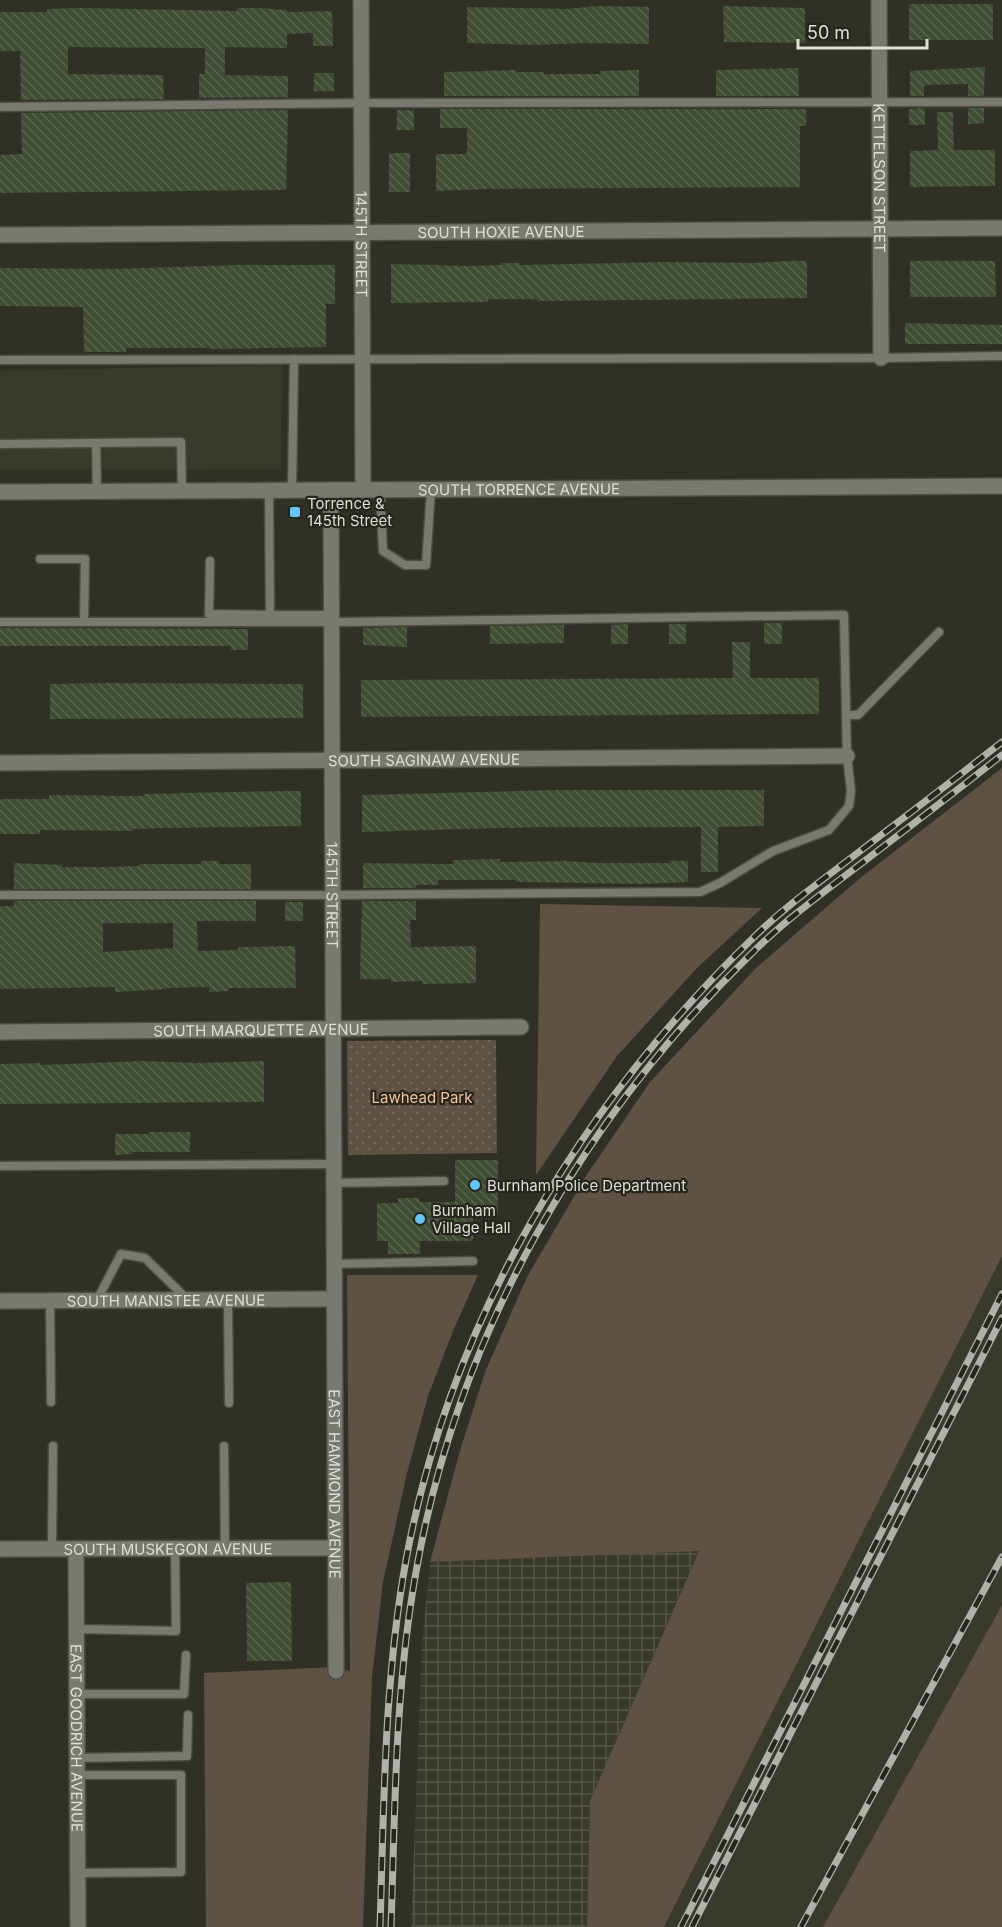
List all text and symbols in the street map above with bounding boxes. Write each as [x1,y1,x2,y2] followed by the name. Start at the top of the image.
[798,12,927,50] scale bar
[807,22,850,43] text: 50 m
[870,103,890,253] street label: KETTELSON STREET
[352,191,372,297] street label: 145TH STREET
[417,221,585,242] street label: SOUTH HOXIE AVENUE
[418,479,620,499] street label: SOUTH TORRENCE AVENUE
[307,494,392,530] place label: Torrence & 145th Street
[288,505,302,519] marker: Torrence & 145th Street
[328,749,520,770] street label: SOUTH SAGINAW AVENUE
[323,842,342,948] street label: 145TH STREET
[153,1019,369,1040] street label: SOUTH MARQUETTE AVENUE
[372,1088,473,1107] park label: Lawhead Park
[487,1176,686,1195] place label: Burnham Police Department
[468,1178,482,1192] marker: Burnham Police Department
[432,1201,511,1237] place label: Burnham Village Hall
[413,1212,427,1226] marker: Burnham Village Hall
[67,1290,265,1310] street label: SOUTH MANISTEE AVENUE
[325,1389,345,1579] street label: EAST HAMMOND AVENUE
[63,1539,273,1558] street label: SOUTH MUSKEGON AVENUE
[67,1644,87,1832] street label: EAST GOODRICH AVENUE

